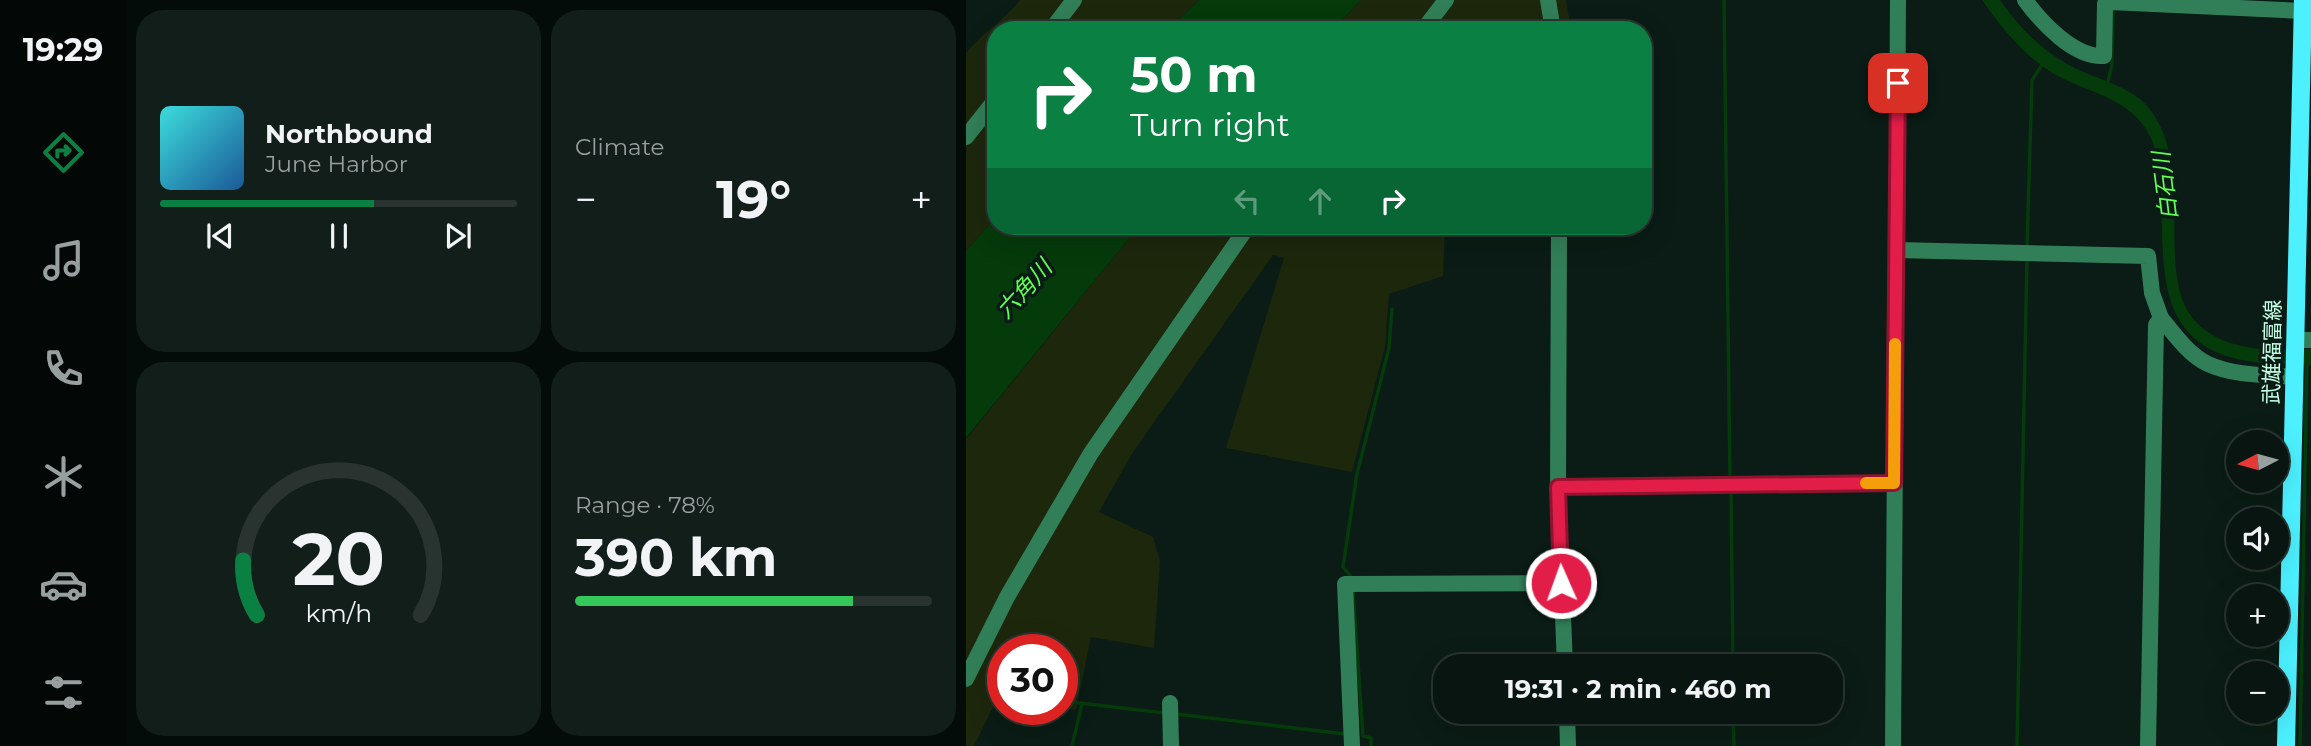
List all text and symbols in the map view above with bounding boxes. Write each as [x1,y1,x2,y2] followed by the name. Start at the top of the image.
[23,30,103,69] text: 19:29
[1130,45,1258,104] text: 50 m
[1015,49,1106,140] icon: right
[1868,53,1928,113] pin
[1879,64,1917,102] icon: arrive
[1130,105,1290,144] text: Turn right
[265,118,433,150] text: Northbound
[39,128,88,177] icon: directions
[575,133,664,161] text: Climate
[2147,147,2183,222] water label: 白石川
[265,150,408,178] text: June Harbor
[716,168,791,231] text: 19°
[575,176,597,223] text: −
[910,176,932,223] text: +
[1228,182,1266,220] icon: left
[1301,182,1339,220] icon: ahead
[1374,182,1412,220] icon: right
[201,217,239,255] icon: previous
[320,217,358,255] icon: pause
[439,217,477,255] icon: next
[39,236,88,285] icon: music
[991,252,1059,324] water label: 六角川
[2259,299,2285,405] street label: 武雄福富線
[39,344,88,393] icon: phone
[2226,430,2289,494] north arrow
[2226,430,2289,724] map controls
[39,452,88,501] icon: climate
[575,491,715,519] text: Range · 78%
[2226,507,2289,570] button: sound
[292,515,385,603] text: 20
[575,526,777,589] text: 390 km
[1524,546,1598,620] position arrow
[39,560,88,609] icon: car
[2226,584,2289,647] button: +
[305,598,372,628] text: km/h
[987,634,1078,725] speed limit sign: 30
[2226,661,2289,724] button: −
[39,668,88,717] icon: filters
[1505,673,1771,705] text: 19:31 · 2 min · 460 m

